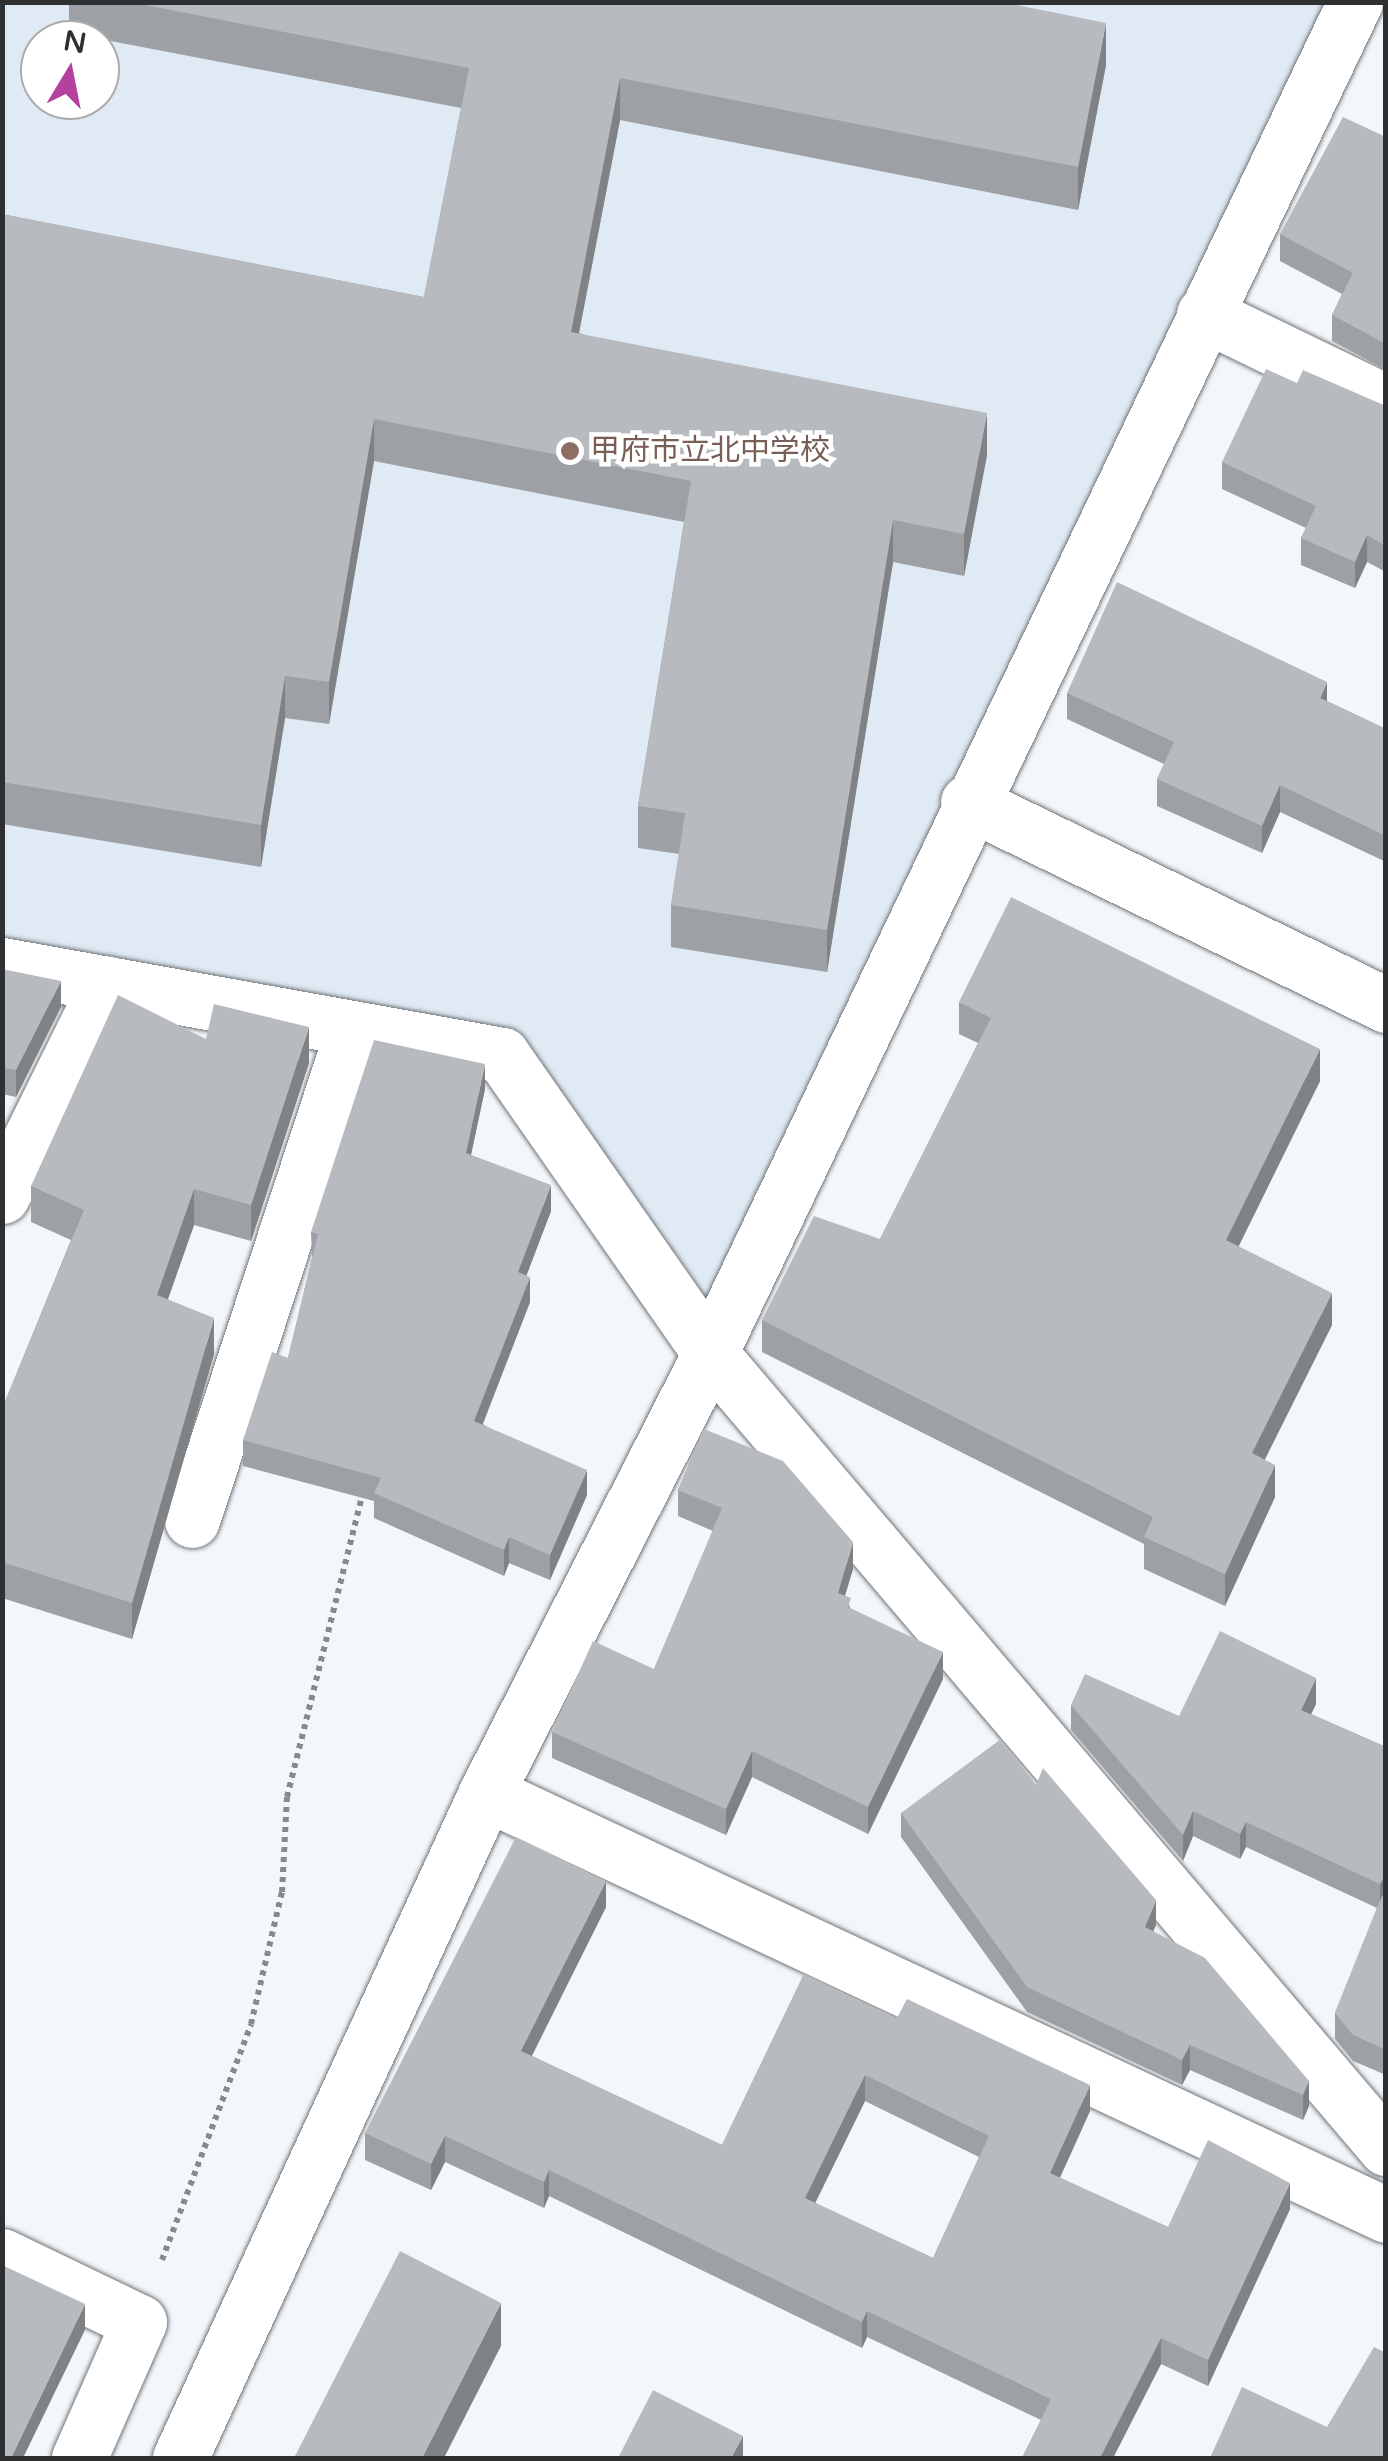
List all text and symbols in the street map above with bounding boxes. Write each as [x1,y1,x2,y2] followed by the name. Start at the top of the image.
[20,20,120,120] north arrow
[61,24,89,61] text: N
[590,433,830,469] place label: 甲府市立北中学校
[559,440,581,462] marker: 甲府市立北中学校

